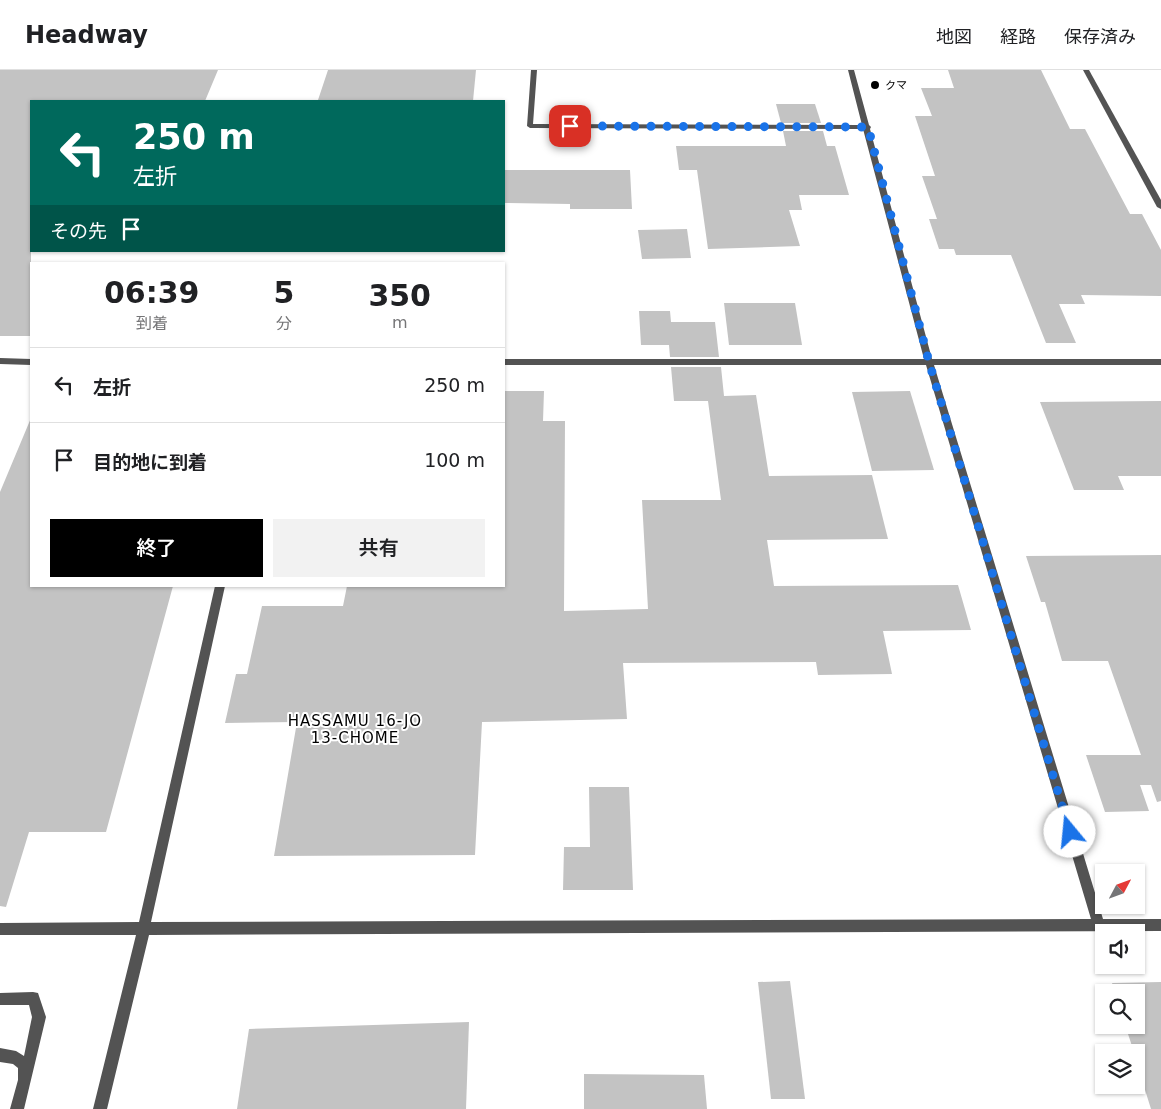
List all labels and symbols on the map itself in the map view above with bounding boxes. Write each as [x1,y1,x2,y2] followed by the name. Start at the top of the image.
[869,79,881,91] marker: クマ
[885,79,907,92] place label: クマ
[549,105,591,147] pin
[288,712,422,747] district label: HASSAMU 16-JO 13-CHOME
[1043,805,1095,857] position arrow
[1095,864,1145,914] north arrow

